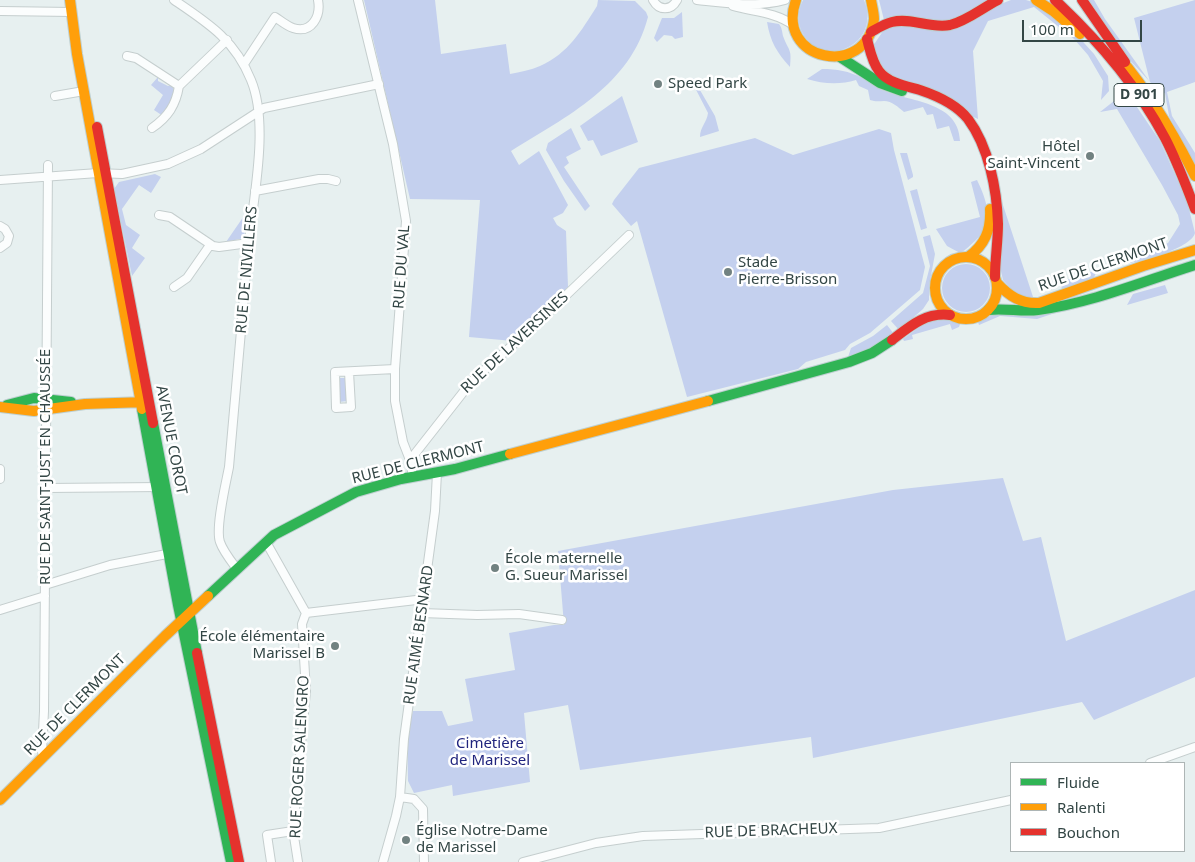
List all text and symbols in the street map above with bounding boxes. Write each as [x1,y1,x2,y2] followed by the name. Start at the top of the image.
[1025,10,1145,42] scale bar
[1030,19,1074,39] text: 100 m
[668,75,747,93] place label: Speed Park
[652,78,664,90] marker: Speed Park
[1114,84,1164,106] road number: D 901
[987,138,1080,173] place label: Hôtel Saint-Vincent
[1084,150,1096,162] marker: Hôtel Saint-Vincent
[232,205,262,335] street label: RUE DE NIVILLERS
[390,224,414,310] street label: RUE DU VAL
[1036,234,1170,296] street label: RUE DE CLERMONT
[738,254,837,289] place label: Stade Pierre-Brisson
[722,266,734,278] marker: Stade Pierre-Brisson
[457,288,573,398] street label: RUE DE LAVERSINES
[37,349,55,585] street label: RUE DE SAINT-JUST EN CHAUSSÉE
[152,384,190,496] street label: AVENUE COROT
[350,438,486,488] street label: RUE DE CLERMONT
[505,550,628,585] place label: École maternelle G. Sueur Marissel
[489,562,501,574] marker: École maternelle G. Sueur Marissel
[400,564,438,706] street label: RUE AIMÉ BESNARD
[200,628,325,663] place label: École élémentaire Marissel B
[329,640,341,652] marker: École élémentaire Marissel B
[21,651,129,759] street label: RUE DE CLERMONT
[287,675,313,839] street label: RUE ROGER SALENGRO
[450,735,530,770] park label: Cimetière de Marissel
[1010,762,1185,852] legend
[1057,772,1099,792] text: Fluide
[1057,797,1106,817] text: Ralenti
[704,820,838,842] street label: RUE DE BRACHEUX
[416,822,548,857] place label: Église Notre-Dame de Marissel
[1057,822,1120,842] text: Bouchon
[400,834,412,846] marker: Église Notre-Dame de Marissel

